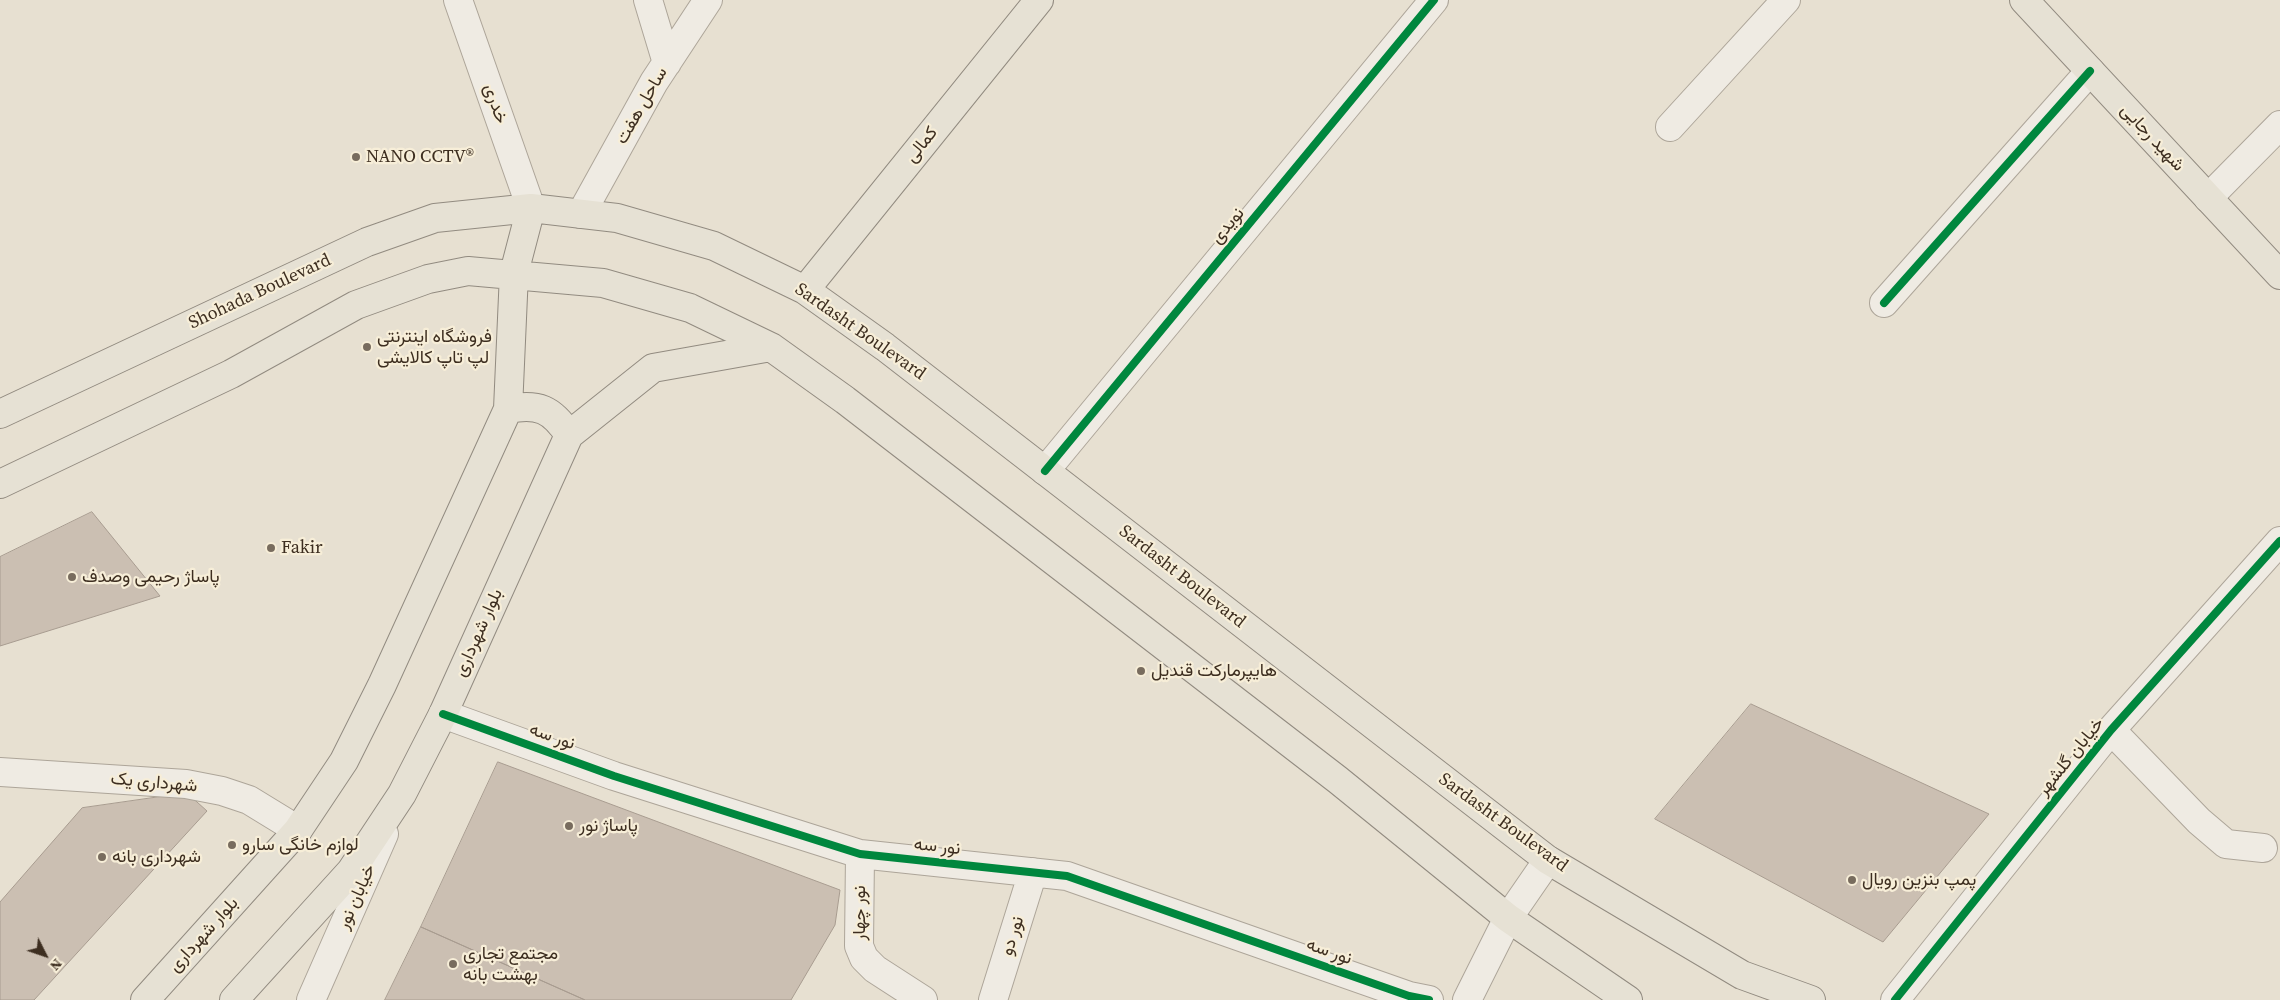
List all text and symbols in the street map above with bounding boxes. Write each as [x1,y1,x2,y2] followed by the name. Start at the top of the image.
[611,64,673,148] street label: ساحل هفت
[478,81,512,127] street label: خدری
[2115,100,2189,176] street label: شهید رجایی
[901,123,943,167] street label: کمالی
[366,146,474,168] place label: NANO CCTV®
[350,151,362,163] marker: NANO CCTV®
[1207,203,1249,249] street label: نویدی
[186,250,334,334] street label: Shohada Boulevard
[790,279,930,385] street label: Sardasht Boulevard
[377,326,492,368] place label: فروشگاه اینترنتی لپ تاپ کالایشی
[361,341,373,353] marker: فروشگاه اینترنتی لپ تاپ کالایشی
[1114,521,1250,633] street label: Sardasht Boulevard
[281,537,323,559] place label: Fakir
[265,542,277,554] marker: Fakir
[82,566,220,588] place label: پاساژ رحیمی وصدف
[66,571,78,583] marker: پاساژ رحیمی وصدف
[450,586,508,680] street label: بلوار شهرداری
[1151,660,1277,682] place label: هایپرمارکت قندیل
[1135,665,1147,677] marker: هایپرمارکت قندیل
[2033,713,2109,801] street label: خیابان گلشهر
[526,719,578,755] street label: نور سه
[110,768,198,798] street label: شهرداری یک
[1434,769,1572,877] street label: Sardasht Boulevard
[579,815,638,837] place label: پاساژ نور
[563,820,575,832] marker: پاساژ نور
[242,834,359,856] place label: لوازم خانگى سارو
[912,834,962,860] street label: نور سه
[226,839,238,851] marker: لوازم خانگى سارو
[112,846,201,868] place label: شهرداری بانه
[96,851,108,863] marker: شهرداری بانه
[333,861,381,933] street label: خیابان نور
[1862,869,1976,891] place label: پمپ بنزین رویال
[1846,874,1858,886] marker: پمپ بنزین رویال
[849,885,871,941] street label: نور چهار
[165,893,243,977] street label: بلوار شهرداری
[997,914,1029,958] street label: نور دو
[20,930,70,980] north arrow
[1303,934,1355,970] street label: نور سه
[463,943,558,986] place label: مجتمع تجاری بهشت بانه
[45,954,67,975] text: N
[447,958,459,970] marker: مجتمع تجاری بهشت بانه

